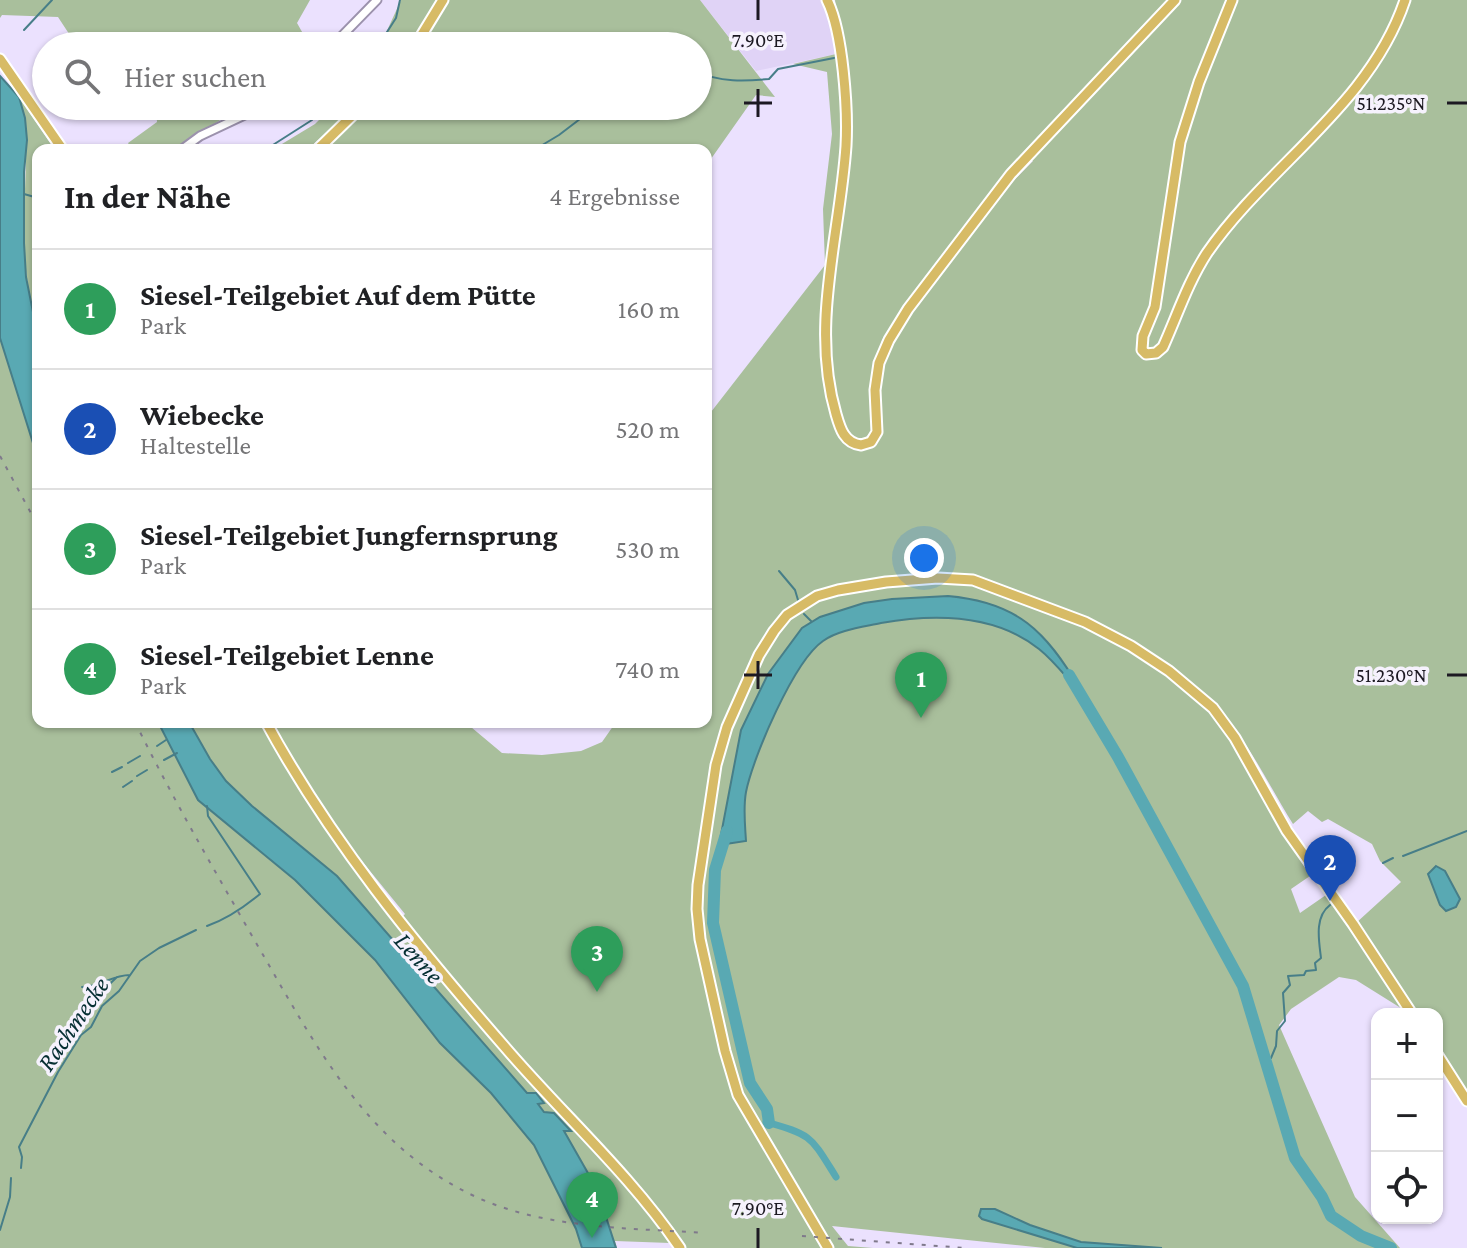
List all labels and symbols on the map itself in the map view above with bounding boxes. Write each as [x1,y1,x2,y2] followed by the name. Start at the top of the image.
[732,29,784,51] text: 7.90°E
[1356,92,1426,114] text: 51.235°N
[904,538,944,578] your location
[895,652,947,718] pin: 1
[1355,664,1427,686] text: 51.230°N
[1304,835,1356,901] pin: 2
[388,926,450,990] water label: Lenne
[571,926,623,992] pin: 3
[31,971,115,1076] water label: Rachmecke
[566,1172,618,1238] pin: 4
[732,1197,784,1219] text: 7.90°E

